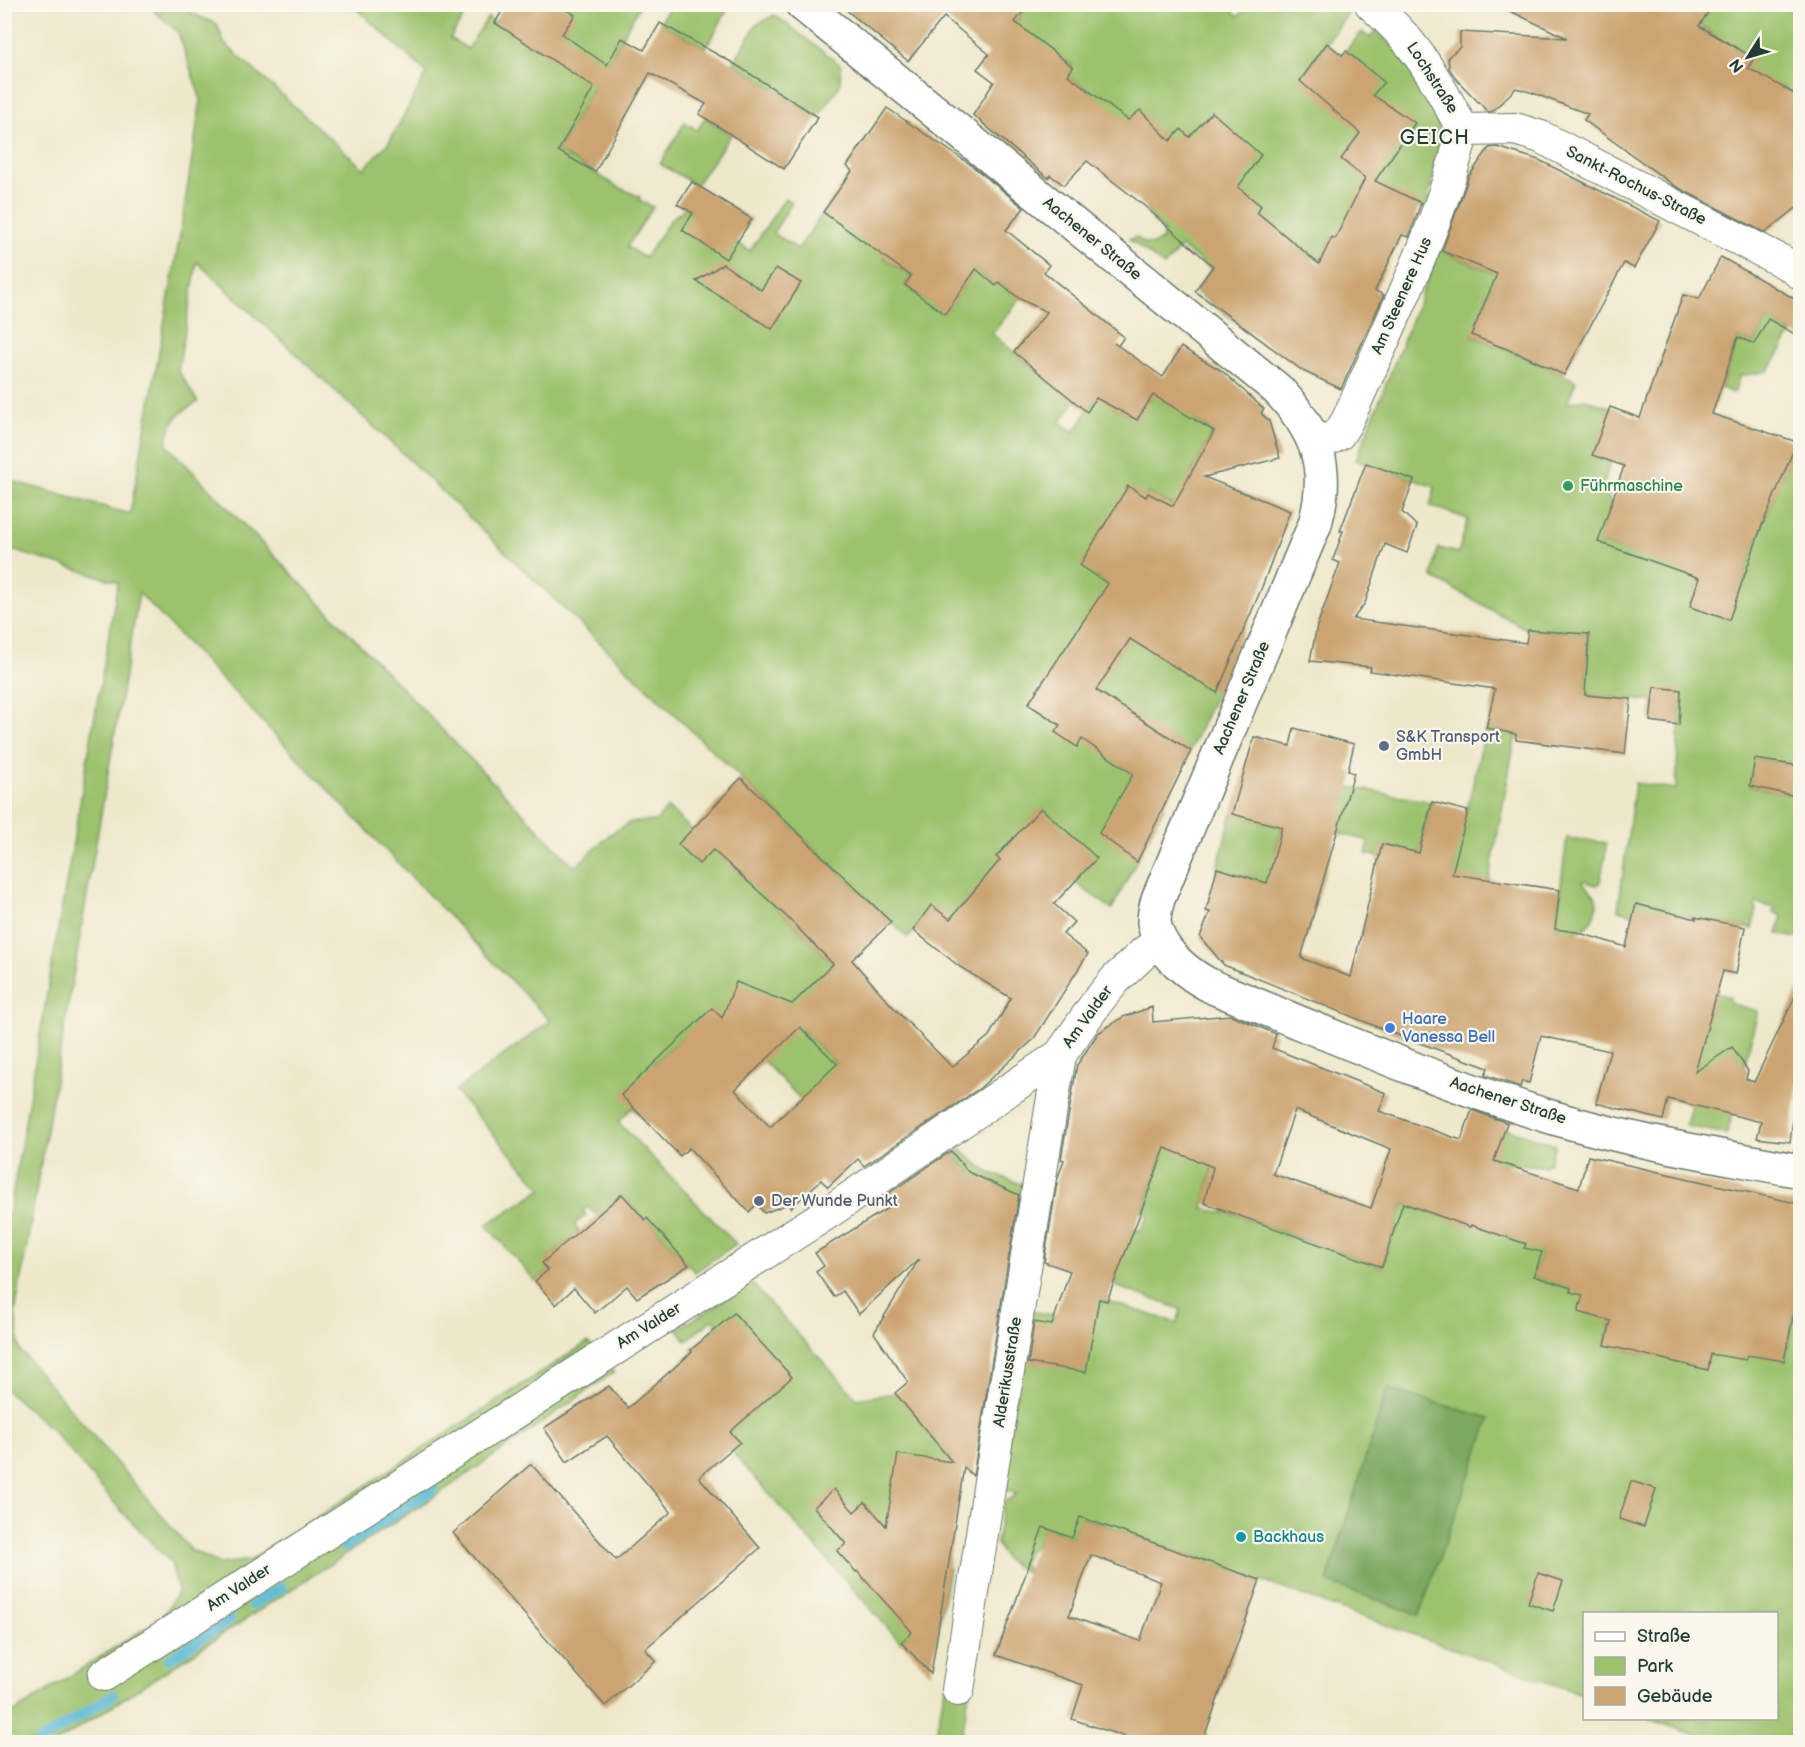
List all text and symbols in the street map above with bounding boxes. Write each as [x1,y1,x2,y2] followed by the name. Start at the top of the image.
[1718,27,1778,87] north arrow
[1402,39,1462,118] street label: Lochstraße
[1726,55,1748,76] text: N
[1400,126,1470,150] district label: GEICH
[1563,142,1710,230] street label: Sankt-Rochus-Straße
[1039,193,1145,285] street label: Aachener Straße
[1368,234,1436,358] street label: Am Steenere Hus
[1580,477,1683,496] place label: Führmaschine
[1561,479,1575,493] marker: Führmaschine
[1210,638,1275,757] street label: Aachener Straße
[1396,728,1500,765] place label: S&K Transport GmbH
[1377,739,1391,753] marker: S&K Transport GmbH
[1059,982,1117,1052] street label: Am Valder
[1402,1010,1495,1047] place label: Haare Vanessa Bell
[1383,1021,1397,1035] marker: Haare Vanessa Bell
[1447,1073,1569,1129] street label: Aachener Straße
[771,1192,898,1211] place label: Der Wunde Punkt
[752,1194,766,1208] marker: Der Wunde Punkt
[613,1299,685,1353] street label: Am Valder
[990,1315,1026,1429] street label: Alderikusstraße
[1253,1528,1324,1547] place label: Backhaus
[1234,1530,1248,1544] marker: Backhaus
[203,1560,275,1616] street label: Am Valder
[1583,1612,1778,1720] legend
[1637,1626,1691,1647] text: Straße
[1637,1656,1673,1677] text: Park
[1637,1686,1713,1707] text: Gebäude

